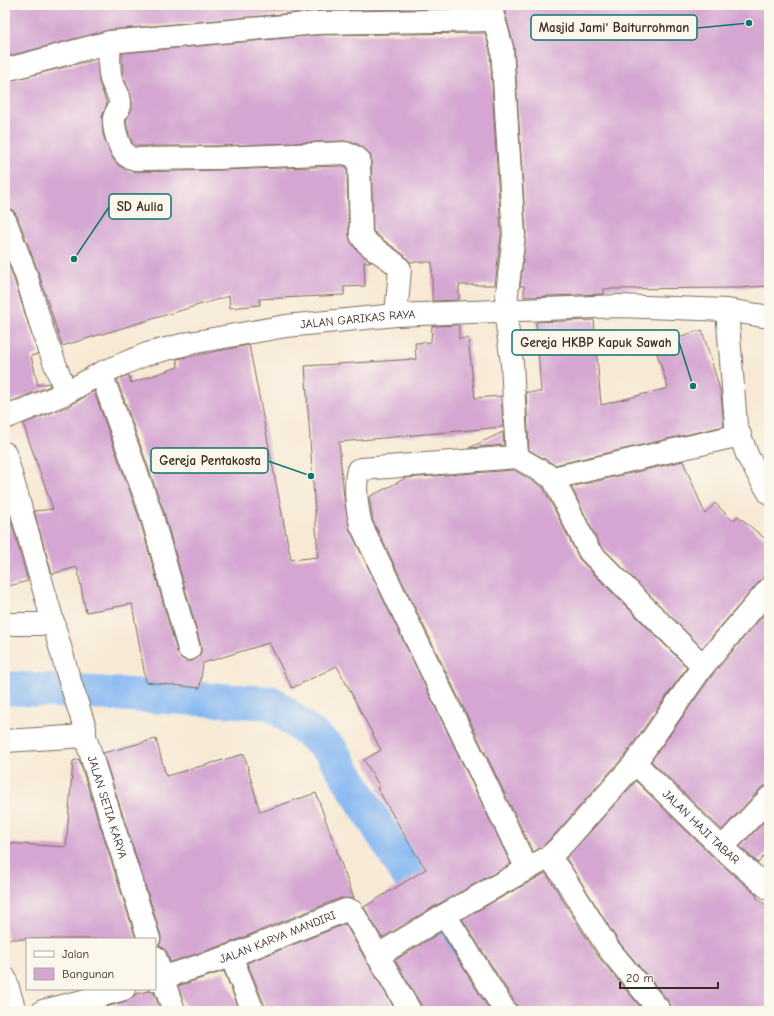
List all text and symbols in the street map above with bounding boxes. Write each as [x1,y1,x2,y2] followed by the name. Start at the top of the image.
[531,15,697,40] callout: Masjid Jami' Baiturrohman
[539,20,689,35] text: Masjid Jami' Baiturrohman
[109,194,171,219] callout: SD Aulia
[117,199,163,214] text: SD Aulia
[300,307,416,332] street label: JALAN GARIKAS RAYA
[512,330,679,355] callout: Gereja HKBP Kapuk Sawah
[520,335,672,350] text: Gereja HKBP Kapuk Sawah
[151,448,268,473] callout: Gereja Pentakosta
[159,453,261,468] text: Gereja Pentakosta
[85,754,130,860] street label: JALAN SETIA KARYA
[660,787,742,867] street label: JALAN HAJI TABAR
[218,908,338,966] street label: JALAN KARYA MANDIRI
[26,938,156,990] legend
[62,947,89,961] text: Jalan
[620,964,718,990] scale bar
[62,967,114,981] text: Bangunan
[626,971,654,985] text: 20 m

